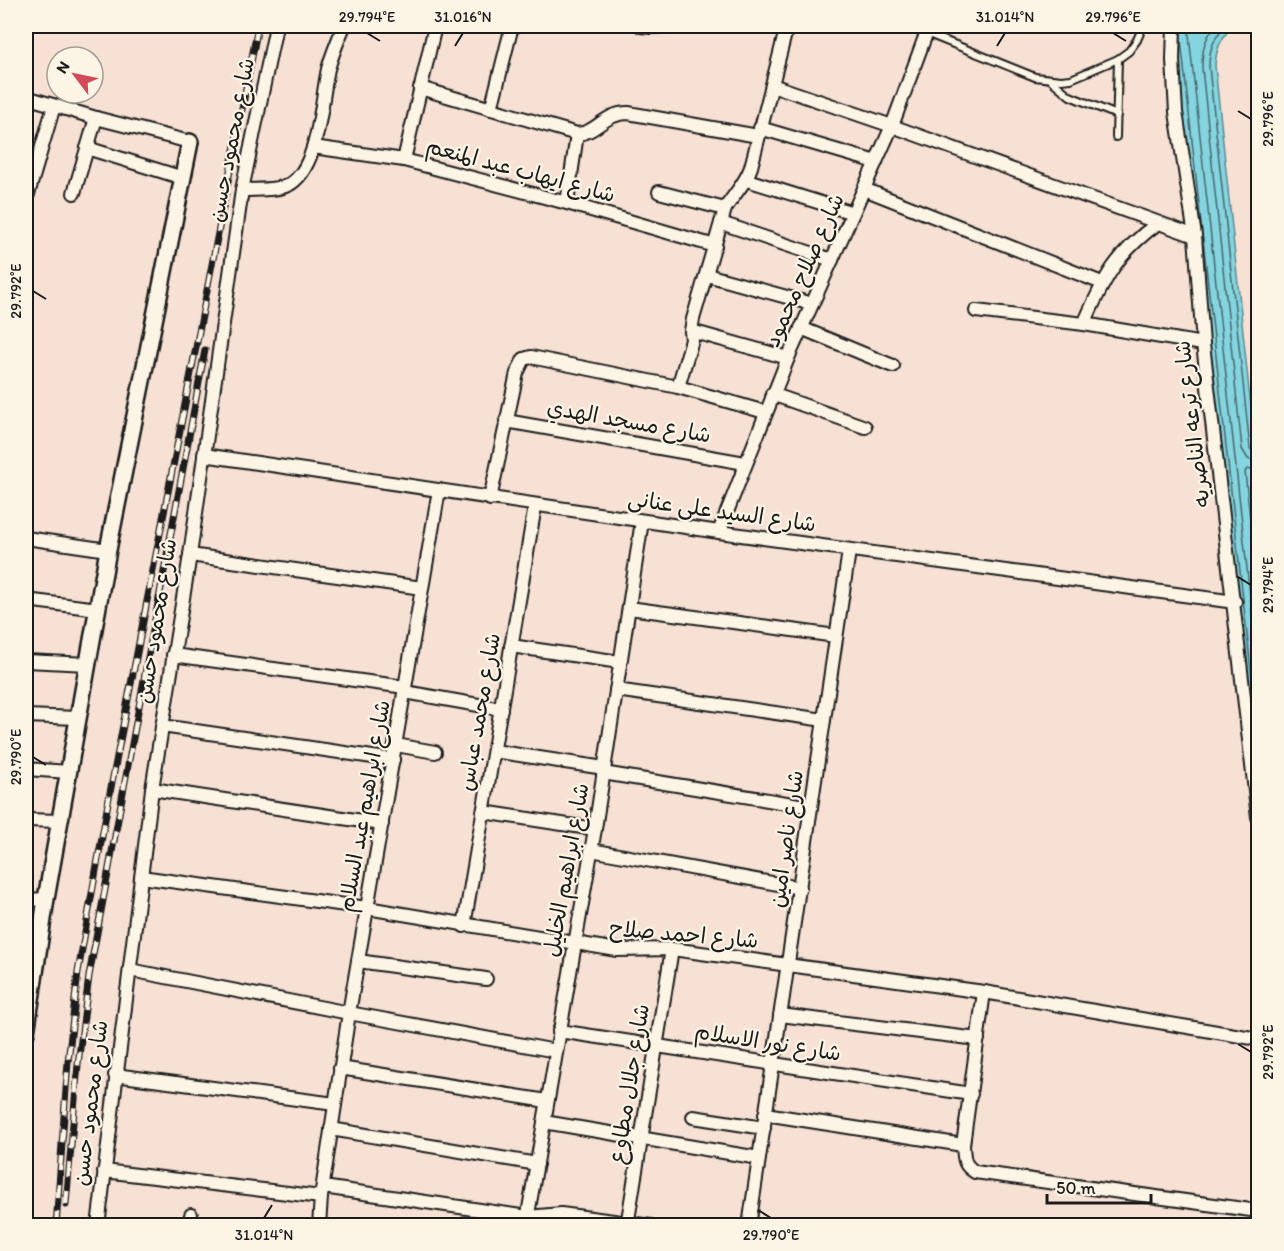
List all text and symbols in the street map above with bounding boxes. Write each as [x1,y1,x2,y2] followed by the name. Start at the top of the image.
[339,8,395,26] text: 29.794°E
[434,8,492,26] text: 31.016°N
[976,8,1034,26] text: 31.014°N
[1085,8,1141,26] text: 29.796°E
[45,45,105,105] north arrow
[202,56,262,225] street label: شارع محمود حسن
[52,58,74,77] text: N
[1259,91,1277,147] text: 29.796°E
[423,132,618,211] street label: شارع ايهاب عبد المنعم
[758,189,852,352] street label: شارع صلاح محمود
[7,263,25,319] text: 29.792°E
[1168,339,1218,509] street label: شارع ترعه الناصريه
[544,393,713,452] street label: شارع مسجد الهدي
[626,484,818,540] street label: شارع السيد على عنانى
[130,536,184,706] street label: شارع محمود حسن
[1259,557,1277,613] text: 29.794°E
[452,631,508,793] street label: شارع محمد عباس
[332,698,399,915] street label: شارع ابراهيم عبد السلام
[7,729,25,785] text: 29.790°E
[763,769,811,910] street label: شارع ناصر امين
[537,781,598,960] street label: شارع ابراهيم الخليل
[608,914,760,956] street label: شارع احمد صلاح
[603,1002,657,1166] street label: شارع جلال مطاوع
[692,1017,843,1070] street label: شارع نور الاسلام
[66,1019,116,1188] street label: شارع محمود حسن
[1259,1024,1277,1080] text: 29.792°E
[1047,1167,1150,1205] scale bar
[1056,1177,1096,1199] text: 50 m
[235,1226,293,1244] text: 31.014°N
[743,1226,799,1244] text: 29.790°E

